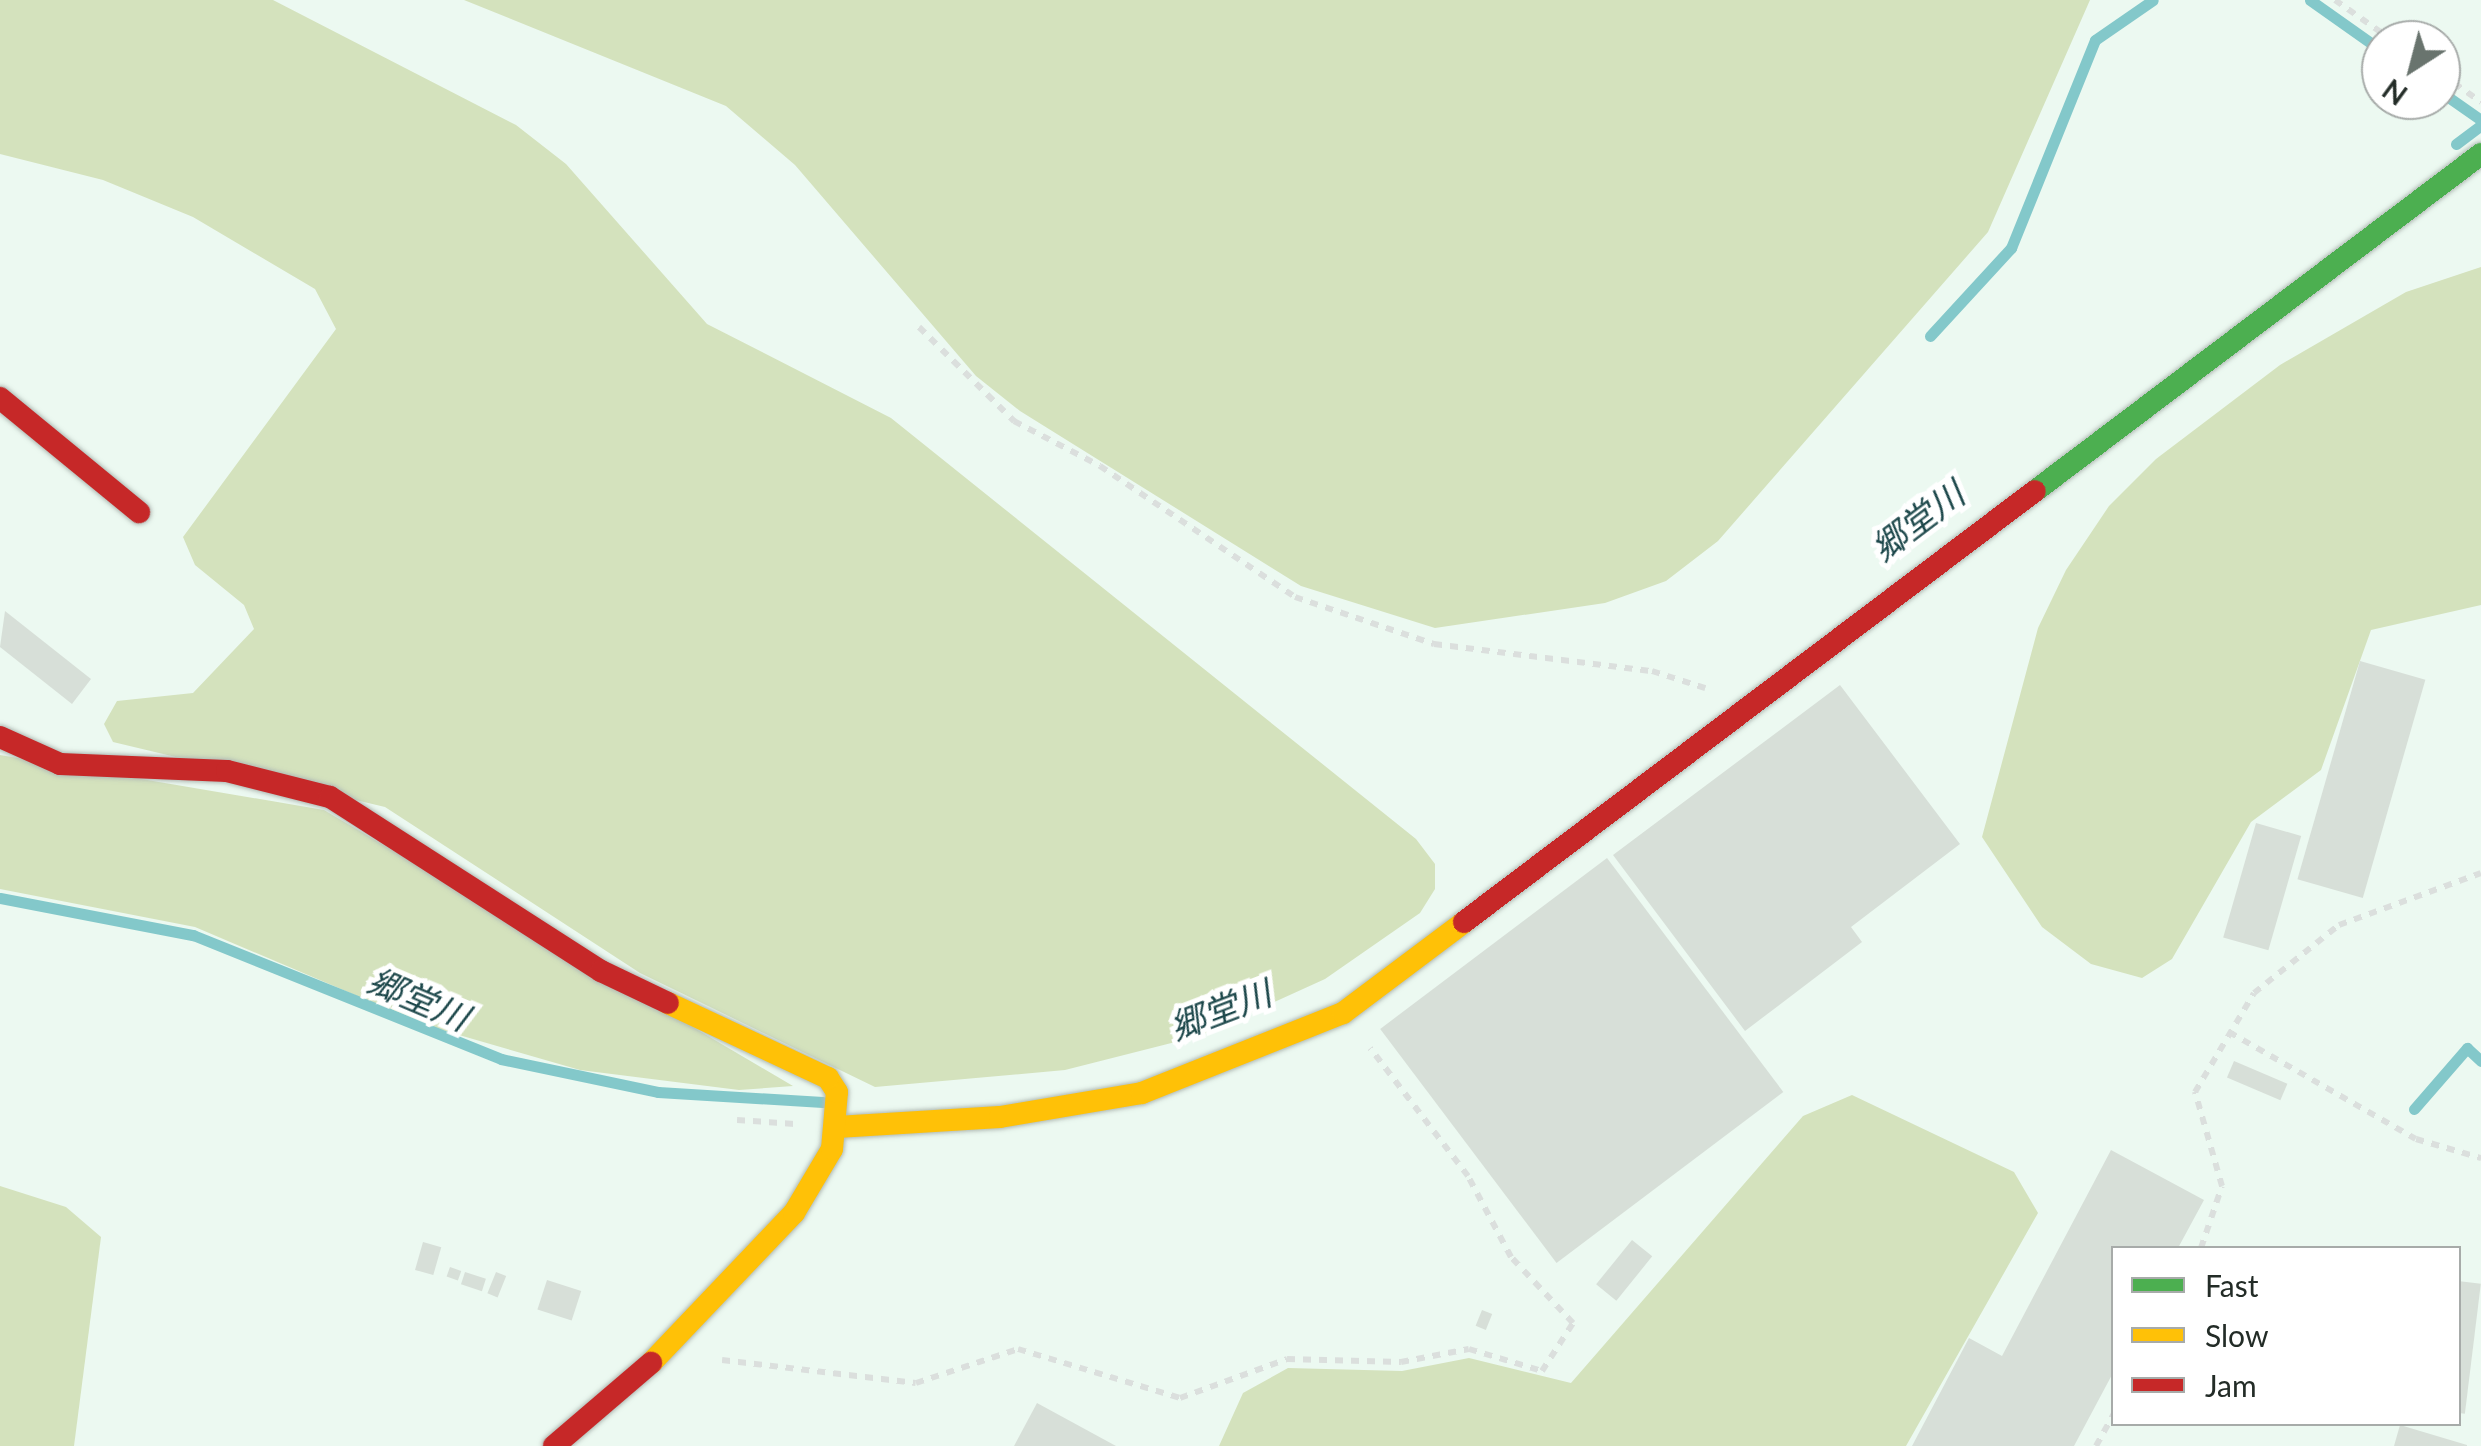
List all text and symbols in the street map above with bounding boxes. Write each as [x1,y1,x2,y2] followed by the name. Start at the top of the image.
[2361,20,2461,120] north arrow
[2376,73,2413,113] text: N
[1862,472,1972,568] water label: 郷堂川
[362,958,476,1038] water label: 郷堂川
[1163,971,1277,1047] water label: 郷堂川
[2111,1246,2461,1426] legend
[2205,1267,2259,1303] text: Fast
[2205,1317,2268,1353] text: Slow
[2205,1367,2257,1403] text: Jam

